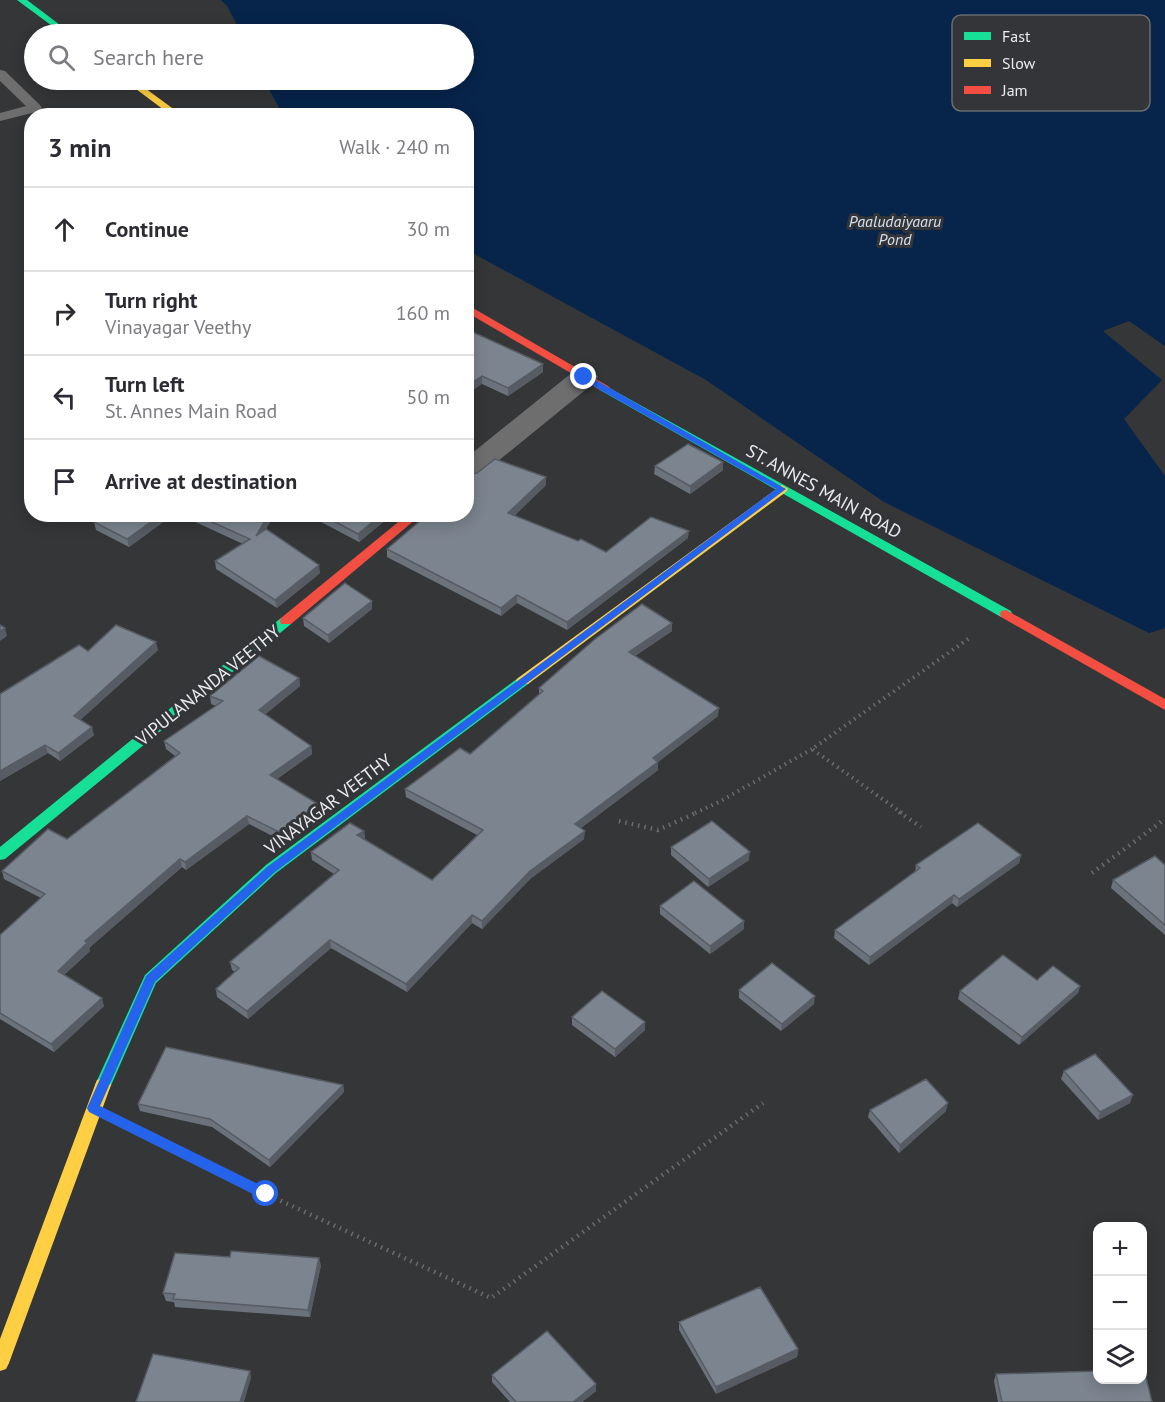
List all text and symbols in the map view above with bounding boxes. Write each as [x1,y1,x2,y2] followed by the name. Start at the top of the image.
[952,15,1150,111] legend
[24,24,474,90] search box
[1002,26,1031,46] text: Fast
[45,41,78,74] icon: search
[93,43,204,71] text: Search here
[1002,53,1036,73] text: Slow
[1001,80,1028,100] text: Jam
[48,131,111,164] text: 3 min
[339,134,450,160] text: Walk · 240 m
[849,211,941,249] water label: Paaludaiyaaru Pond
[48,213,81,246] icon: ahead
[105,215,189,243] text: Continue
[407,216,450,242] text: 30 m
[105,286,197,314] text: Turn right
[48,297,81,330] icon: right
[396,300,450,326] text: 160 m
[105,314,251,340] text: Vinayagar Veethy
[570,363,596,389] route end
[105,370,185,398] text: Turn left
[48,381,81,414] icon: left
[407,384,450,410] text: 50 m
[105,398,277,424] text: St. Annes Main Road
[742,439,906,543] street label: ST. ANNES MAIN ROAD
[48,465,81,498] icon: arrive
[105,467,297,495] text: Arrive at destination
[130,620,285,751] street label: VIPULANANDA VEETHY
[259,748,396,860] street label: VINAYAGAR VEETHY
[252,1180,278,1206] route start
[1093,1222,1147,1384] map controls
[1093,1222,1147,1276] button: +
[1093,1276,1147,1330] button: −
[1093,1330,1147,1384] button: layers

